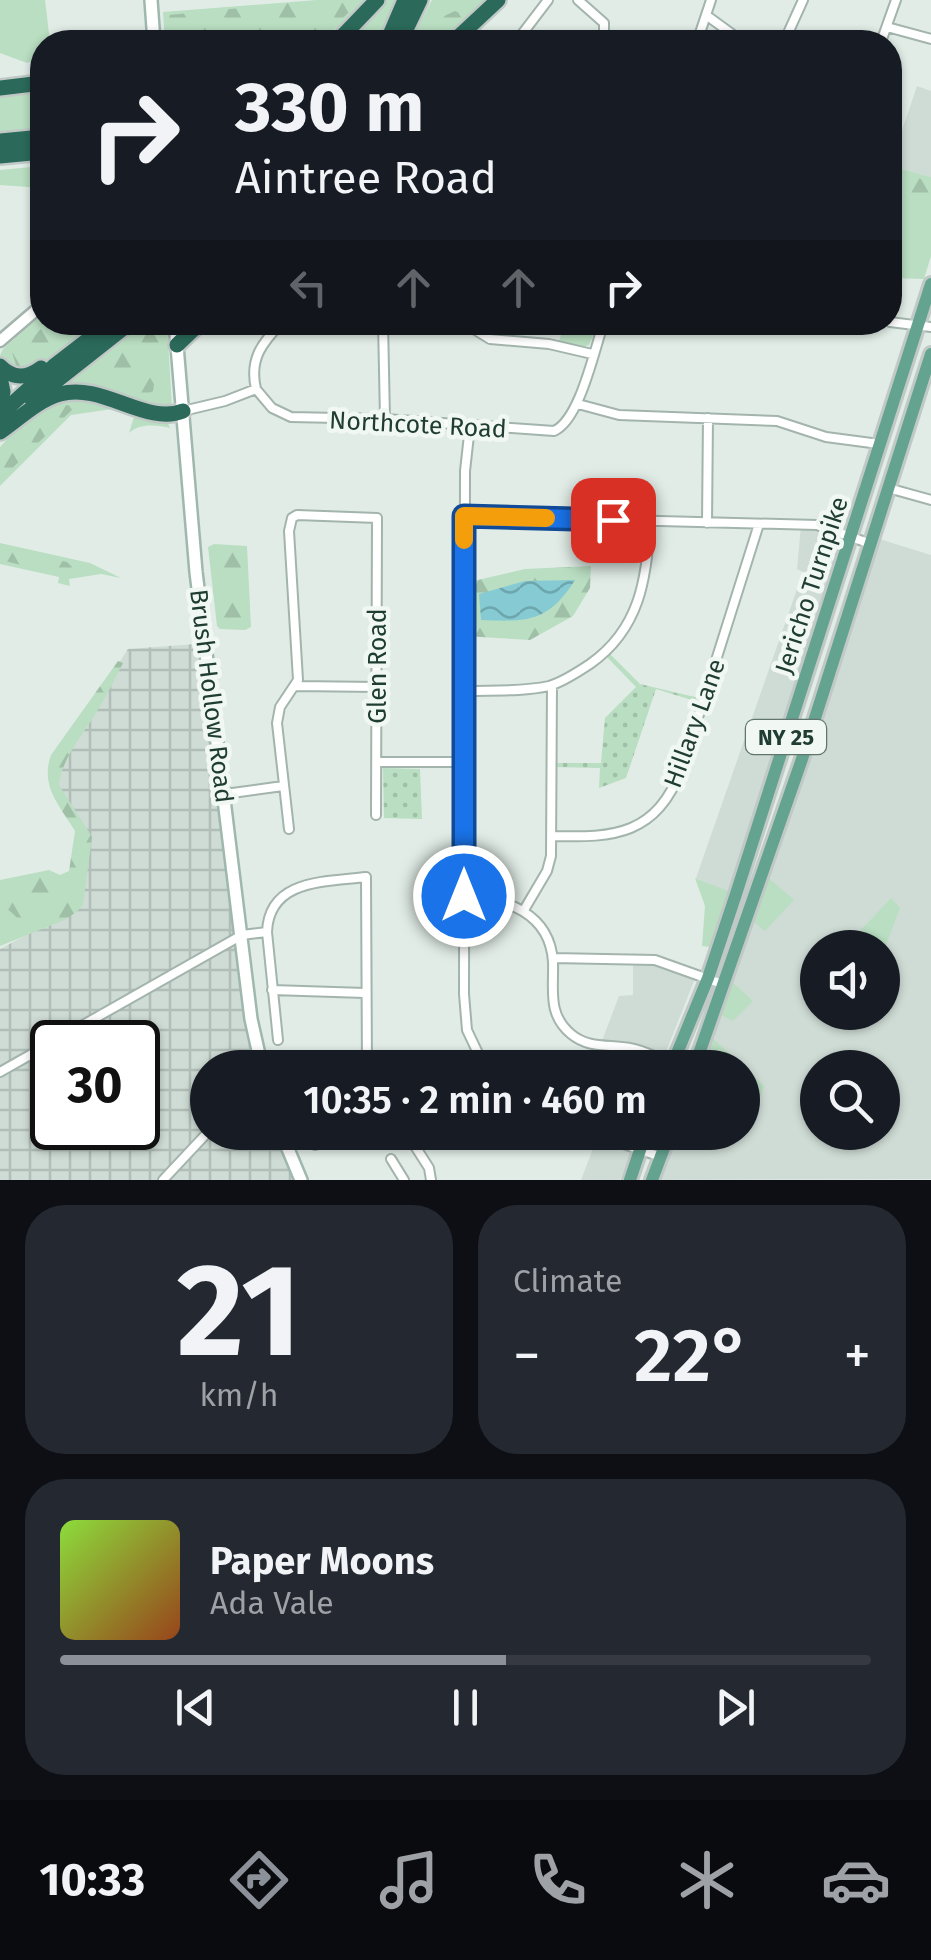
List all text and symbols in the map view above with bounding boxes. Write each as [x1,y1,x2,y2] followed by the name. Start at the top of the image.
[235,66,425,150] text: 330 m
[70,70,200,200] icon: right
[235,151,497,205] text: Aintree Road
[281,260,336,315] icon: left
[386,260,441,315] icon: ahead
[491,260,546,315] icon: ahead
[596,260,651,315] icon: right
[328,405,507,445] street label: Northcote Road
[571,478,656,563] pin
[586,493,641,548] icon: arrive
[769,493,855,678] street label: Jericho Turnpike
[183,587,239,805] street label: Brush Hollow Road
[363,608,393,724] street label: Glen Road
[658,655,732,792] street label: Hillary Lane
[746,720,826,754] road number: NY 25
[412,844,516,948] position arrow
[800,930,900,1150] map controls
[800,930,900,1030] button: sound
[30,1020,160,1150] speed limit sign: 30
[800,1050,900,1150] button: search
[303,1077,647,1123] text: 10:35 · 2 min · 460 m
[177,1233,301,1389] text: 21
[513,1262,622,1300] text: Climate
[634,1311,750,1401] text: 22°
[513,1323,541,1389] text: −
[844,1323,871,1389] text: +
[199,1376,279,1414] text: km/h
[210,1538,434,1584] text: Paper Moons
[210,1584,334,1622] text: Ada Vale
[168,1680,223,1735] icon: previous
[438,1680,493,1735] icon: pause
[708,1680,763,1735] icon: next
[224,1845,294,1915] icon: directions
[374,1845,444,1915] icon: music
[523,1845,593,1915] icon: phone
[672,1845,742,1915] icon: climate
[821,1845,891,1915] icon: car
[40,1853,145,1907] text: 10:33

